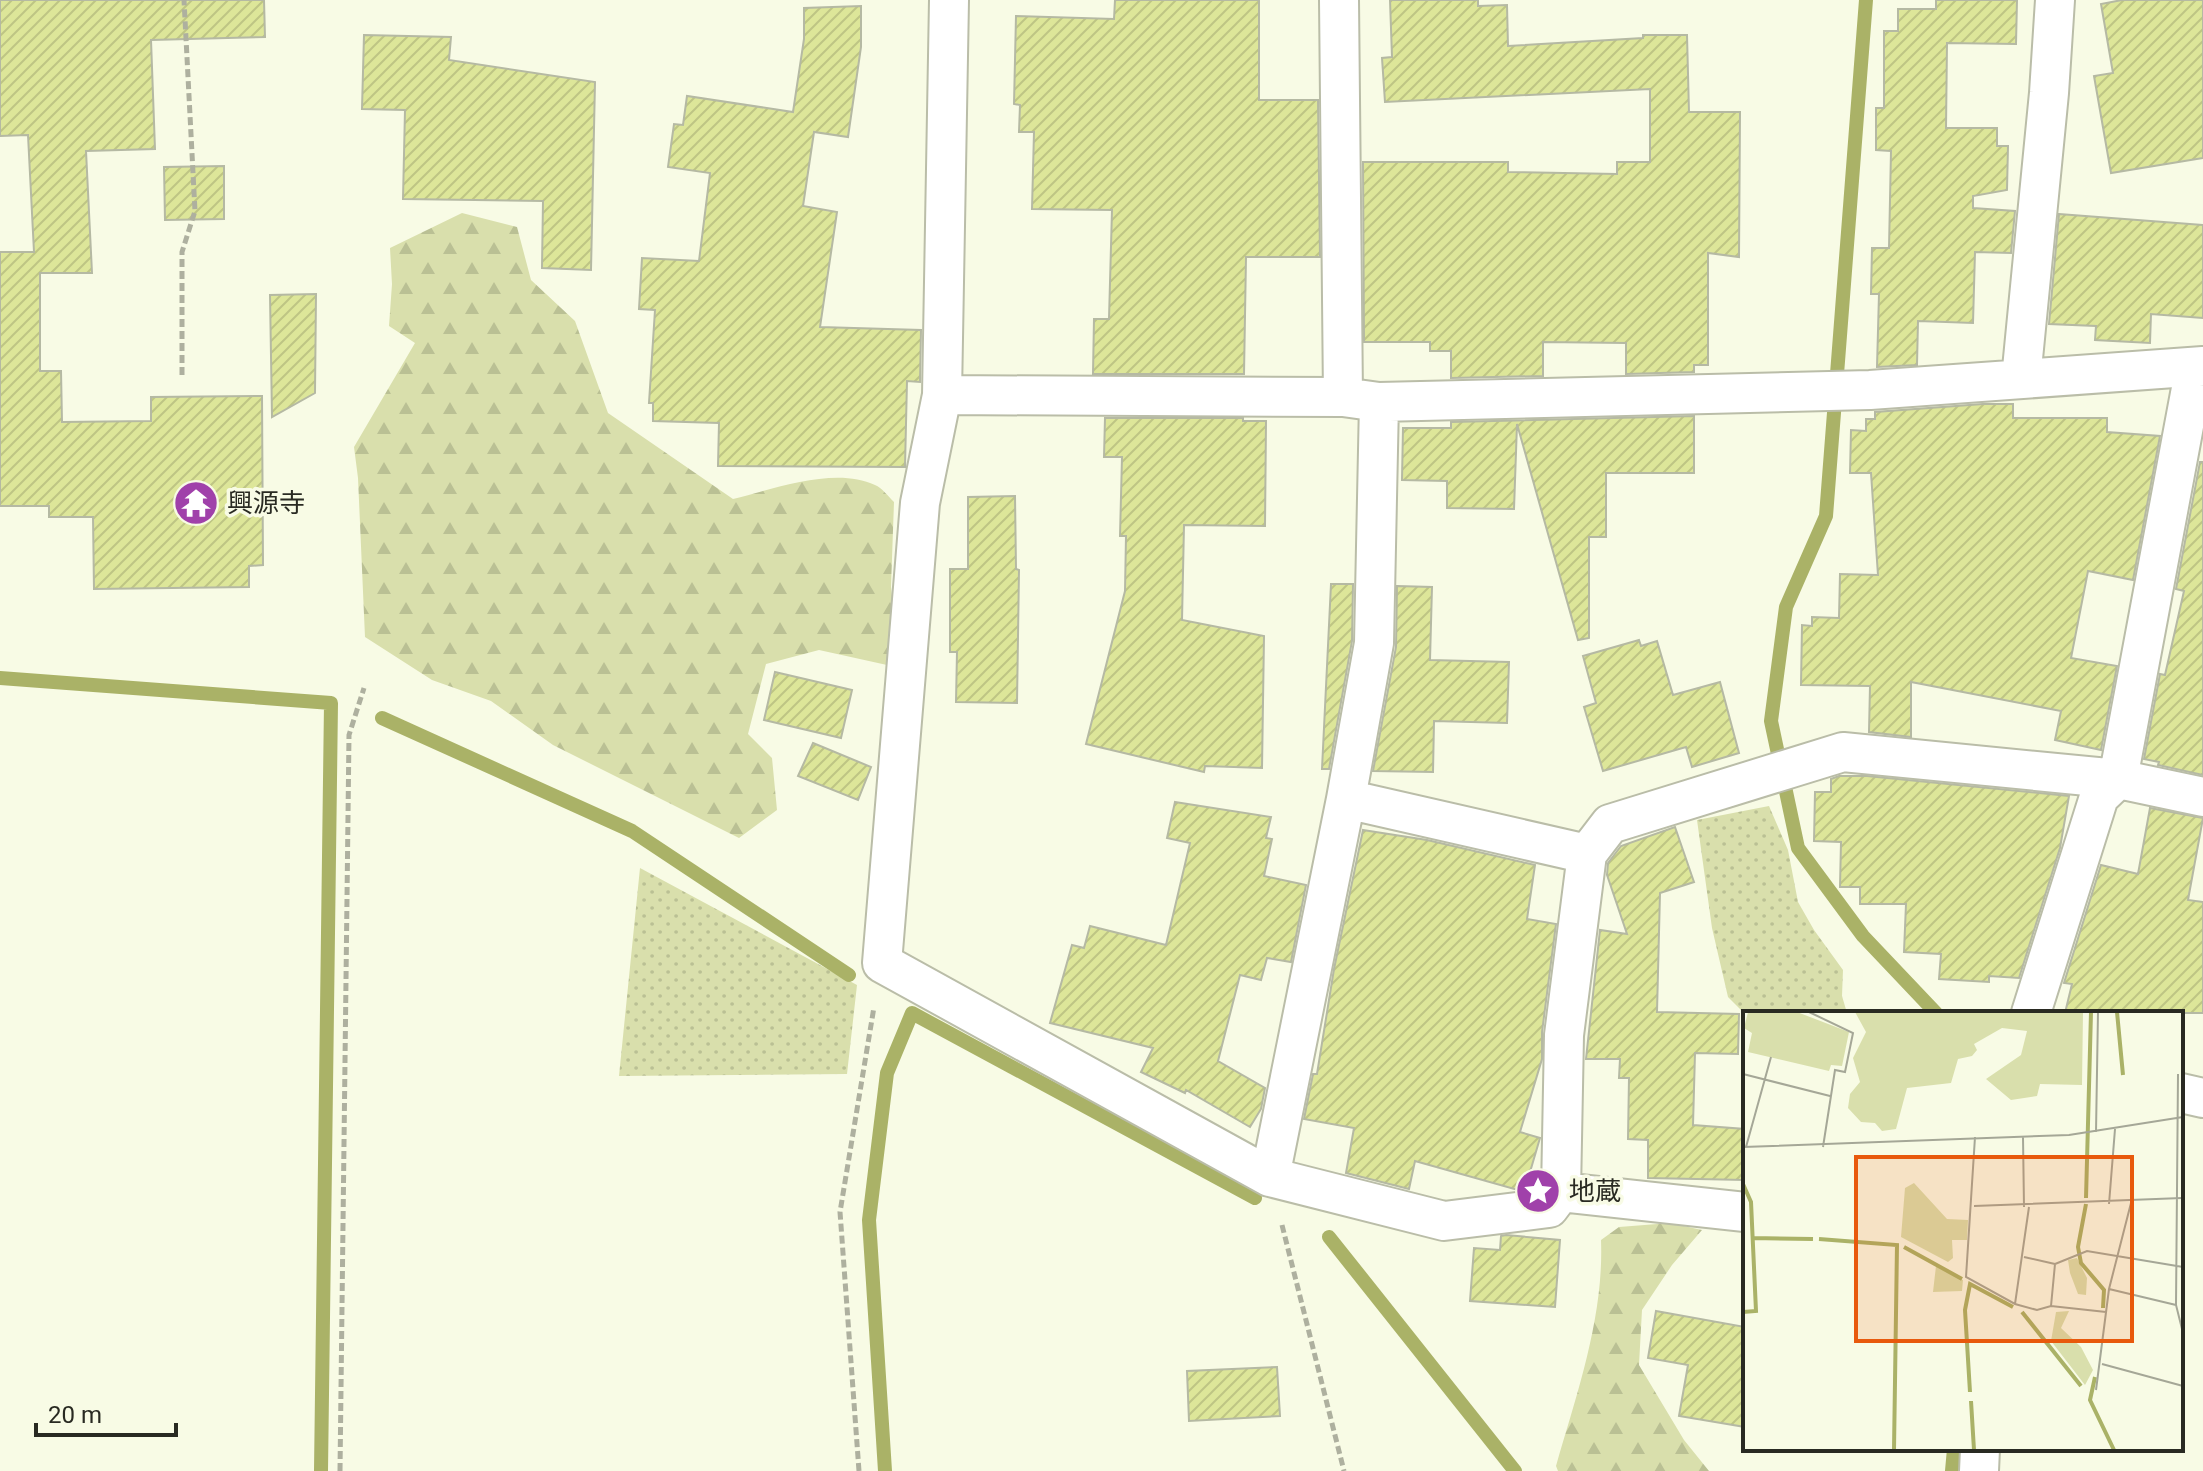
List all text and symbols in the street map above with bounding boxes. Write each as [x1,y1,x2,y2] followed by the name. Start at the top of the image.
[172,479,220,527] temple icon: 興源寺
[227,488,305,518] place label: 興源寺
[1743,1011,2183,1451] inset map
[1514,1167,1562,1215] place icon: 地蔵
[1569,1176,1621,1206] place label: 地蔵
[36,1387,176,1437] scale bar
[48,1401,102,1429] text: 20 m

